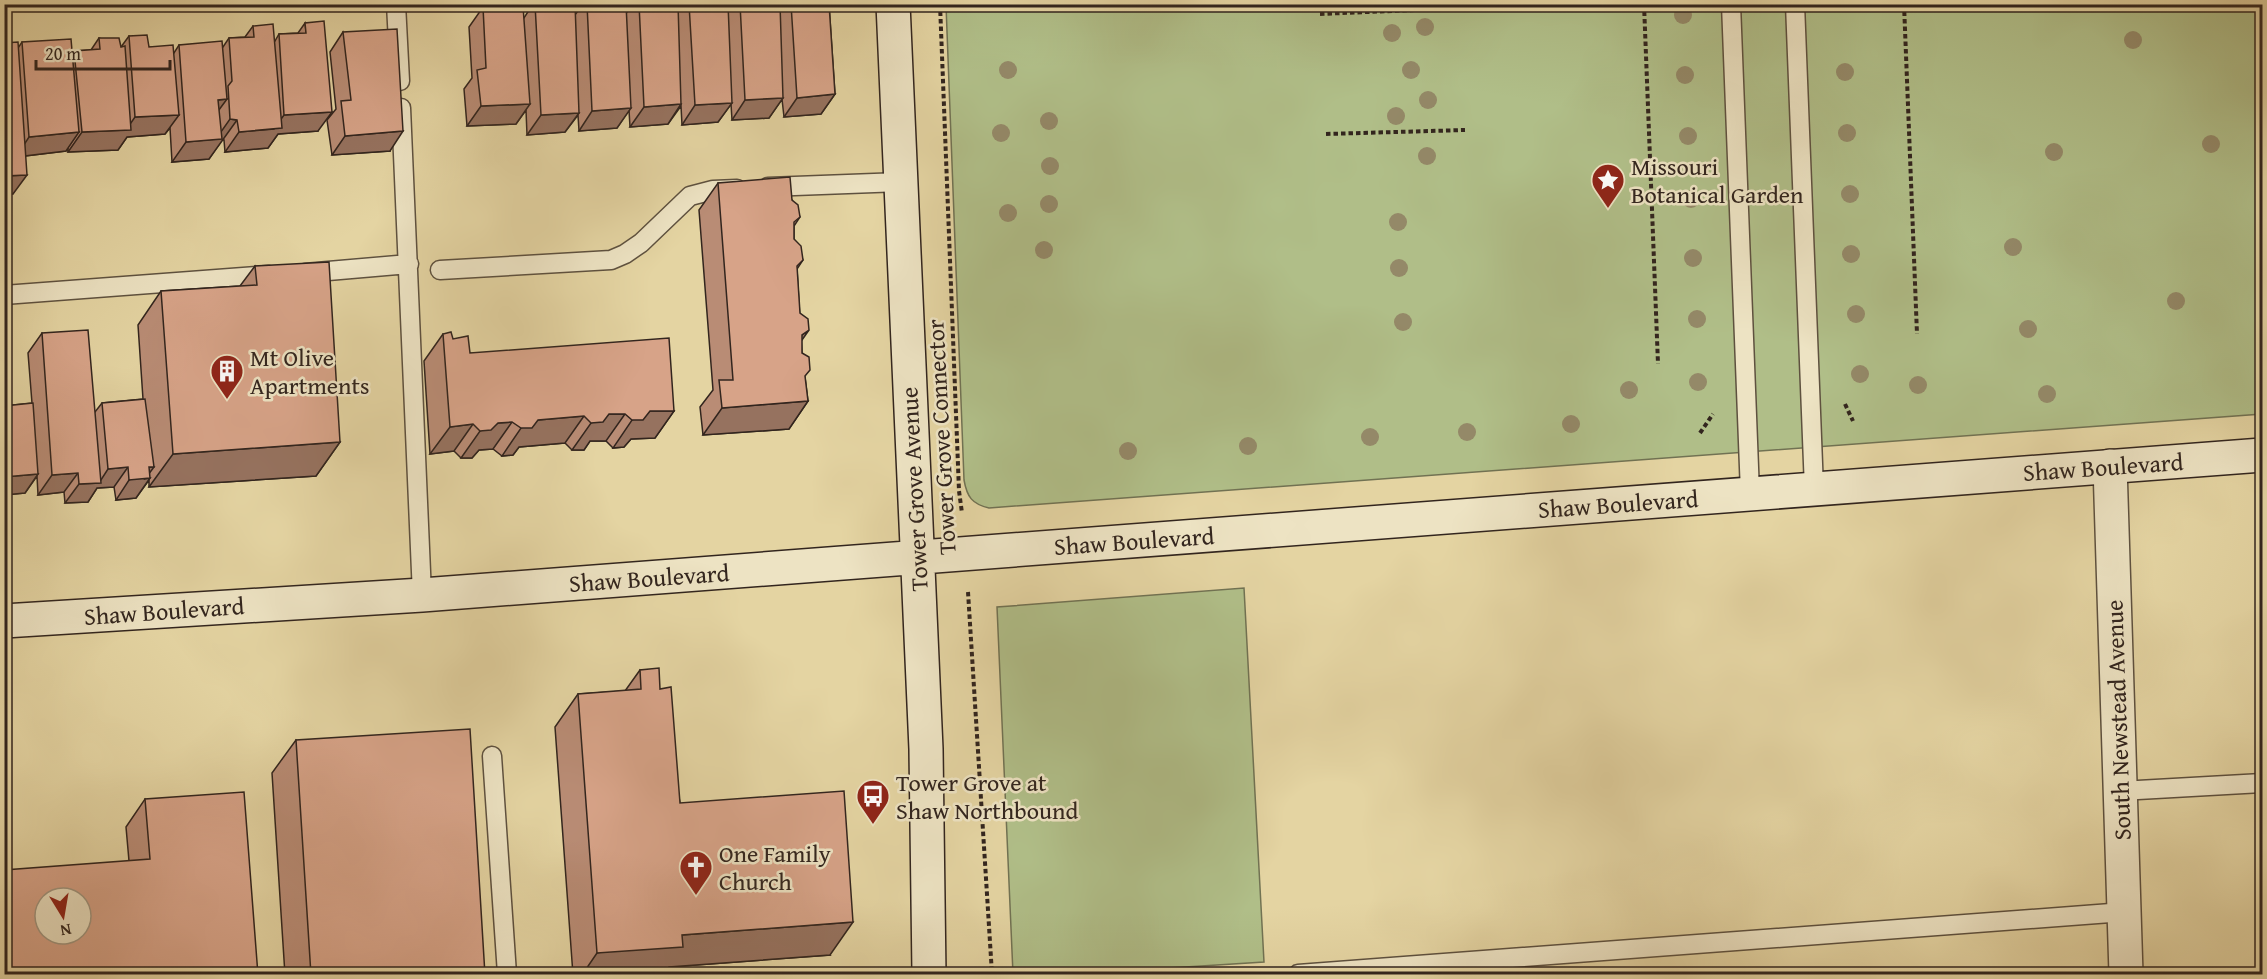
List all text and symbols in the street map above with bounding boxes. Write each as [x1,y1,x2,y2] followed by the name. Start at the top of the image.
[36,33,170,71] scale bar
[45,40,81,67] text: 20 m
[1631,149,1804,212] place label: Missouri Botanical Garden
[1590,162,1626,209] place icon: Missouri Botanical Garden
[917,318,965,556] street label: Tower Grove Connector
[250,340,370,403] place label: Mt Olive Apartments
[209,353,245,400] building icon: Mt Olive Apartments
[891,386,937,592] street label: Tower Grove Avenue
[2022,444,2185,490] street label: Shaw Boulevard
[1537,481,1700,527] street label: Shaw Boulevard
[1053,518,1216,564] street label: Shaw Boulevard
[568,555,731,601] street label: Shaw Boulevard
[83,588,246,634] street label: Shaw Boulevard
[2096,599,2140,841] street label: South Newstead Avenue
[896,765,1078,828] place label: Tower Grove at Shaw Northbound
[855,778,891,825] bus stop icon: Tower Grove at Shaw Northbound
[719,836,831,899] place label: One Family Church
[678,849,714,896] church icon: One Family Church
[33,886,93,946] north arrow
[58,918,73,944] text: N

